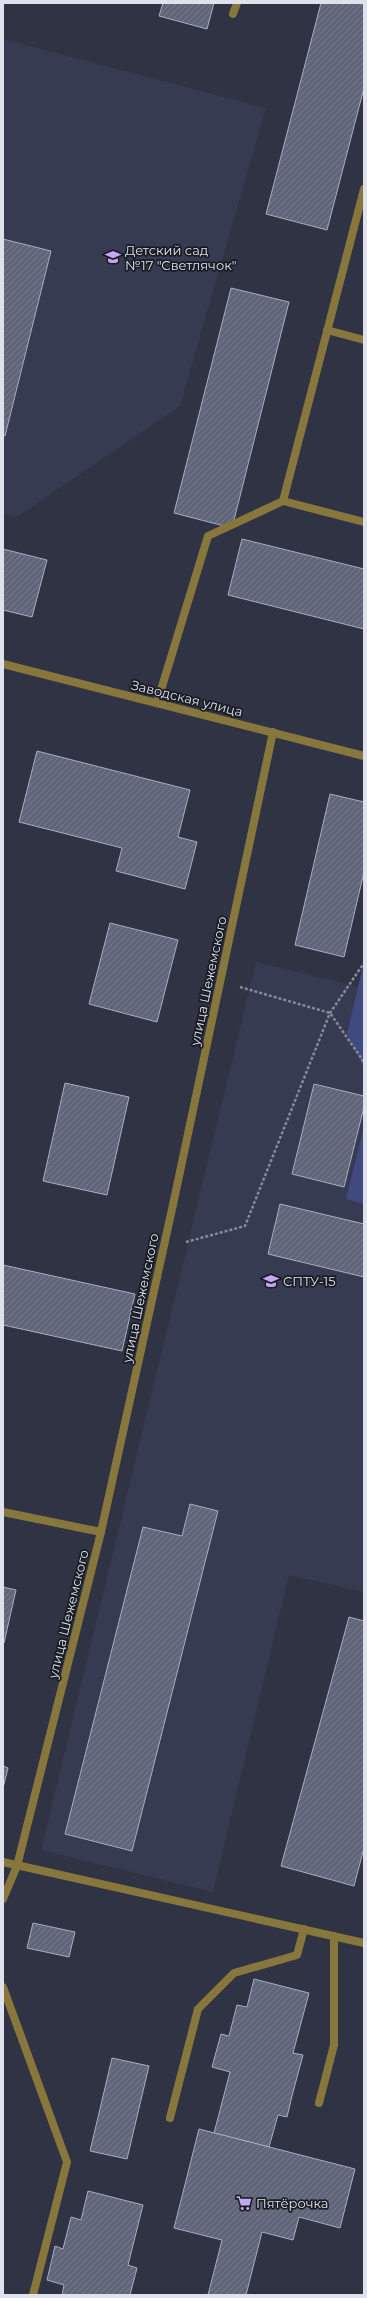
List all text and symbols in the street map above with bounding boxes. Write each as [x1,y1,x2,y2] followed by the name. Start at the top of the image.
[125,242,237,273] place label: Детский сад №17 "Светлячок"
[104,248,122,266] school or university icon: Детский сад №17 "Светлячок"
[130,676,244,720] street label: Заводская улица
[186,915,230,1048] street label: улица Шежемского
[118,1232,162,1365] street label: улица Шежемского
[262,1272,280,1290] school or university icon: СПТУ-15
[283,1273,336,1289] place label: СПТУ-15
[44,1548,92,1681] street label: улица Шежемского
[235,2194,253,2212] supermarket icon: Пятёрочка
[256,2195,328,2211] place label: Пятёрочка

